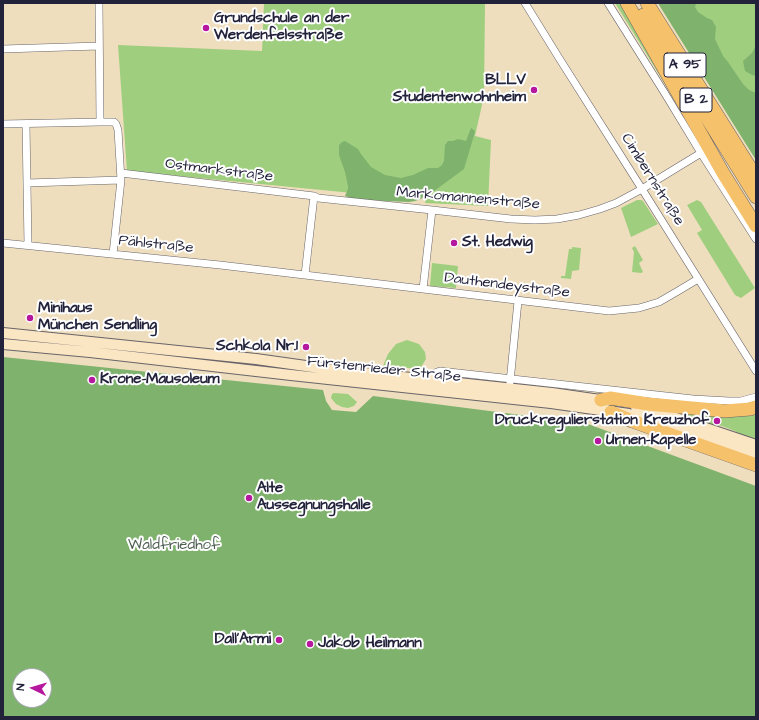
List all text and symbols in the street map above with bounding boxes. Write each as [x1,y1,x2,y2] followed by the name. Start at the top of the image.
[214,10,349,45] place label: Grundschule an der Werdenfelsstraße
[201,23,211,33] marker: Grundschule an der Werdenfelsstraße
[664,53,706,77] road number: A 95
[393,72,526,107] place label: BLLV Studentenwohnheim
[529,85,539,95] marker: BLLV Studentenwohnheim
[680,88,712,112] road number: B 2
[617,131,687,229] street label: Cimbernstraße
[164,155,274,187] street label: Ostmarkstraße
[395,184,541,214] street label: Markomannenstraße
[118,232,194,258] street label: Pählstraße
[462,234,533,252] place label: St. Hedwig
[449,238,459,248] marker: St. Hedwig
[443,269,571,303] street label: Dauthendeystraße
[38,300,157,335] place label: Minihaus München Sendling
[25,313,35,323] marker: Minihaus München Sendling
[216,338,298,356] place label: Schkola Nr.1
[301,342,311,352] marker: Schkola Nr.1
[306,353,462,387] street label: Fürstenrieder Straße
[100,371,219,389] place label: Krone-Mausoleum
[87,375,97,385] marker: Krone-Mausoleum
[495,412,709,430] place label: Druckregulierstation Kreuzhof
[712,416,722,426] marker: Druckregulierstation Kreuzhof
[606,432,696,450] place label: Urnen-Kapelle
[593,436,603,446] marker: Urnen-Kapelle
[257,480,371,515] place label: Alte Aussegnungshalle
[244,493,254,503] marker: Alte Aussegnungshalle
[128,537,220,555] park label: Waldfriedhof
[215,631,271,649] place label: Dall'Armi
[274,635,284,645] marker: Dall'Armi
[318,635,422,653] place label: Jakob Heilmann
[305,639,315,649] marker: Jakob Heilmann
[12,668,52,708] north arrow
[13,683,28,691] text: N

